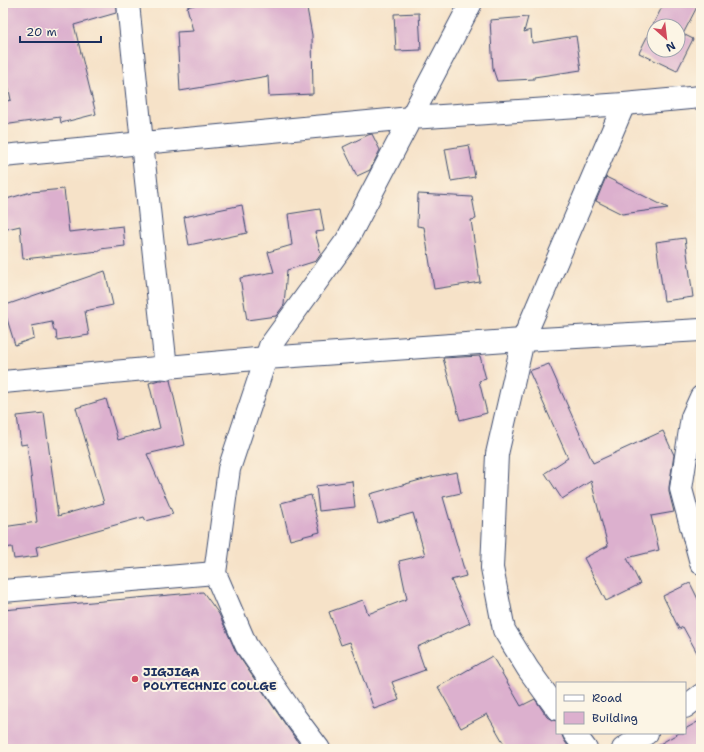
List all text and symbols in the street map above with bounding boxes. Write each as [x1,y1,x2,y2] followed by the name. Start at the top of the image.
[20,18,101,44] scale bar
[646,18,686,58] north arrow
[26,24,57,40] text: 20 m
[663,38,678,55] text: N
[143,664,277,694] place label: JIGJIGA POLYTECHNIC COLLGE
[130,674,140,684] marker: JIGJIGA POLYTECHNIC COLLGE
[556,682,686,734] legend
[592,690,623,706] text: Road
[592,710,638,726] text: Building

